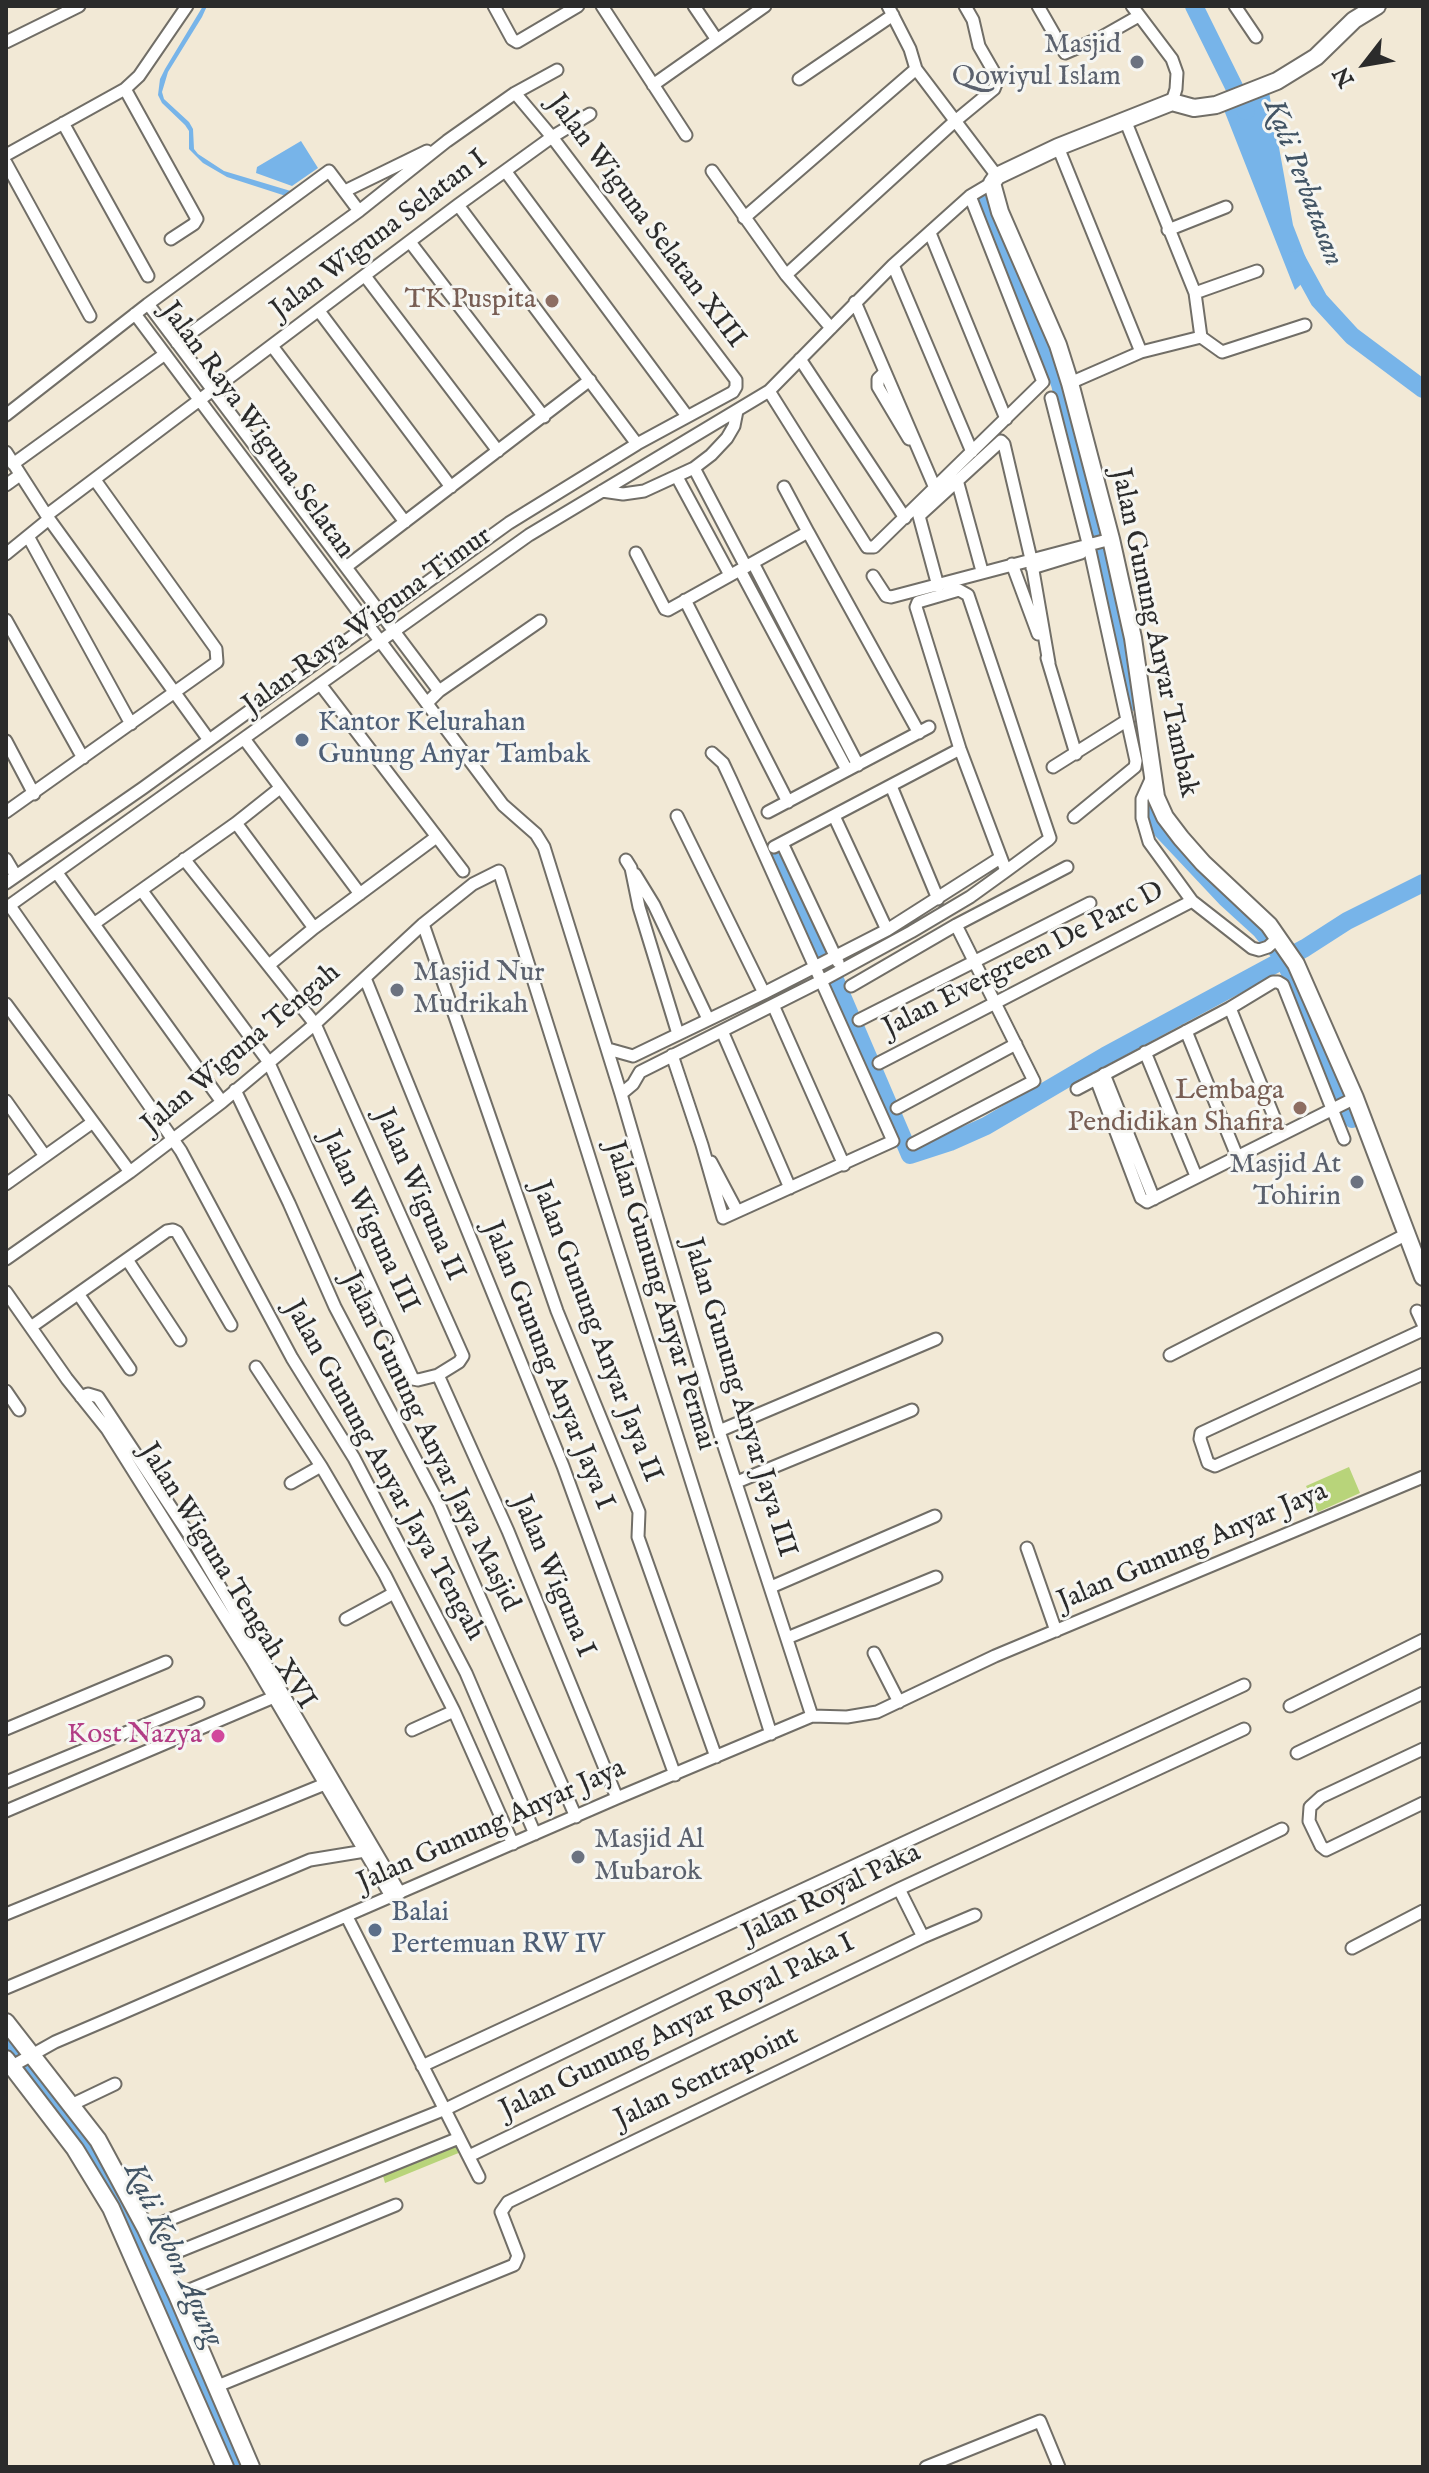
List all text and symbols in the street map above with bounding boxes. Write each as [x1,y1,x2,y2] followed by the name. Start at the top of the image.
[1325,24,1405,104] north arrow
[952,29,1121,95] place label: Masjid Qowiyul Islam
[1128,53,1146,71] marker: Masjid Qowiyul Islam
[1328,61,1361,92] text: N
[539,88,751,356] street label: Jalan Wiguna Selatan XIII
[1254,94,1350,272] water label: Kali Perbatasan
[265,144,495,328] street label: Jalan Wiguna Selatan I
[405,284,536,318] place label: TK Puspita
[543,292,561,310] marker: TK Puspita
[152,296,360,566] street label: Jalan Raya Wiguna Selatan
[1102,465,1204,801] street label: Jalan Gunung Anyar Tambak
[237,520,499,724] street label: Jalan Raya Wiguna Timur
[318,707,590,773] place label: Kantor Kelurahan Gunung Anyar Tambak
[293,731,311,749] marker: Kantor Kelurahan Gunung Anyar Tambak
[878,875,1170,1047] street label: Jalan Evergreen De Parc D
[136,957,348,1143] street label: Jalan Wiguna Tengah
[413,957,545,1023] place label: Masjid Nur Mudrikah
[388,981,406,999] marker: Masjid Nur Mudrikah
[1068,1075,1284,1141] place label: Lembaga Pendidikan Shafira
[1291,1099,1309,1117] marker: Lembaga Pendidikan Shafira
[365,1104,471,1286] street label: Jalan Wiguna II
[311,1126,425,1318] street label: Jalan Wiguna III
[596,1137,722,1455] street label: Jalan Gunung Anyar Permai
[1229,1149,1341,1215] place label: Masjid At Tohirin
[1348,1173,1366,1191] marker: Masjid At Tohirin
[522,1177,668,1487] street label: Jalan Gunung Anyar Jaya II
[474,1217,620,1515] street label: Jalan Gunung Anyar Jaya I
[673,1234,803,1562] street label: Jalan Gunung Anyar Jaya III
[332,1267,526,1617] street label: Jalan Gunung Anyar Jaya Masjid
[275,1295,491,1647] street label: Jalan Gunung Anyar Jaya Tengah
[130,1438,322,1716] street label: Jalan Wiguna Tengah XVI
[1053,1476,1333,1620] street label: Jalan Gunung Anyar Jaya
[503,1491,601,1663] street label: Jalan Wiguna I
[67,1719,202,1753] place label: Kost Nazya
[209,1727,227,1745] marker: Kost Nazya
[353,1753,631,1901] street label: Jalan Gunung Anyar Jaya
[594,1824,704,1890] place label: Masjid Al Mubarok
[737,1837,927,1953] street label: Jalan Royal Paka
[569,1848,587,1866] marker: Masjid Al Mubarok
[391,1897,605,1963] place label: Balai Pertemuan RW IV
[366,1921,384,1939] marker: Balai Pertemuan RW IV
[495,1927,861,2129] street label: Jalan Gunung Anyar Royal Paka I
[610,2020,804,2138] street label: Jalan Sentrapoint
[114,2157,230,2353] water label: Kali Kebon Agung

